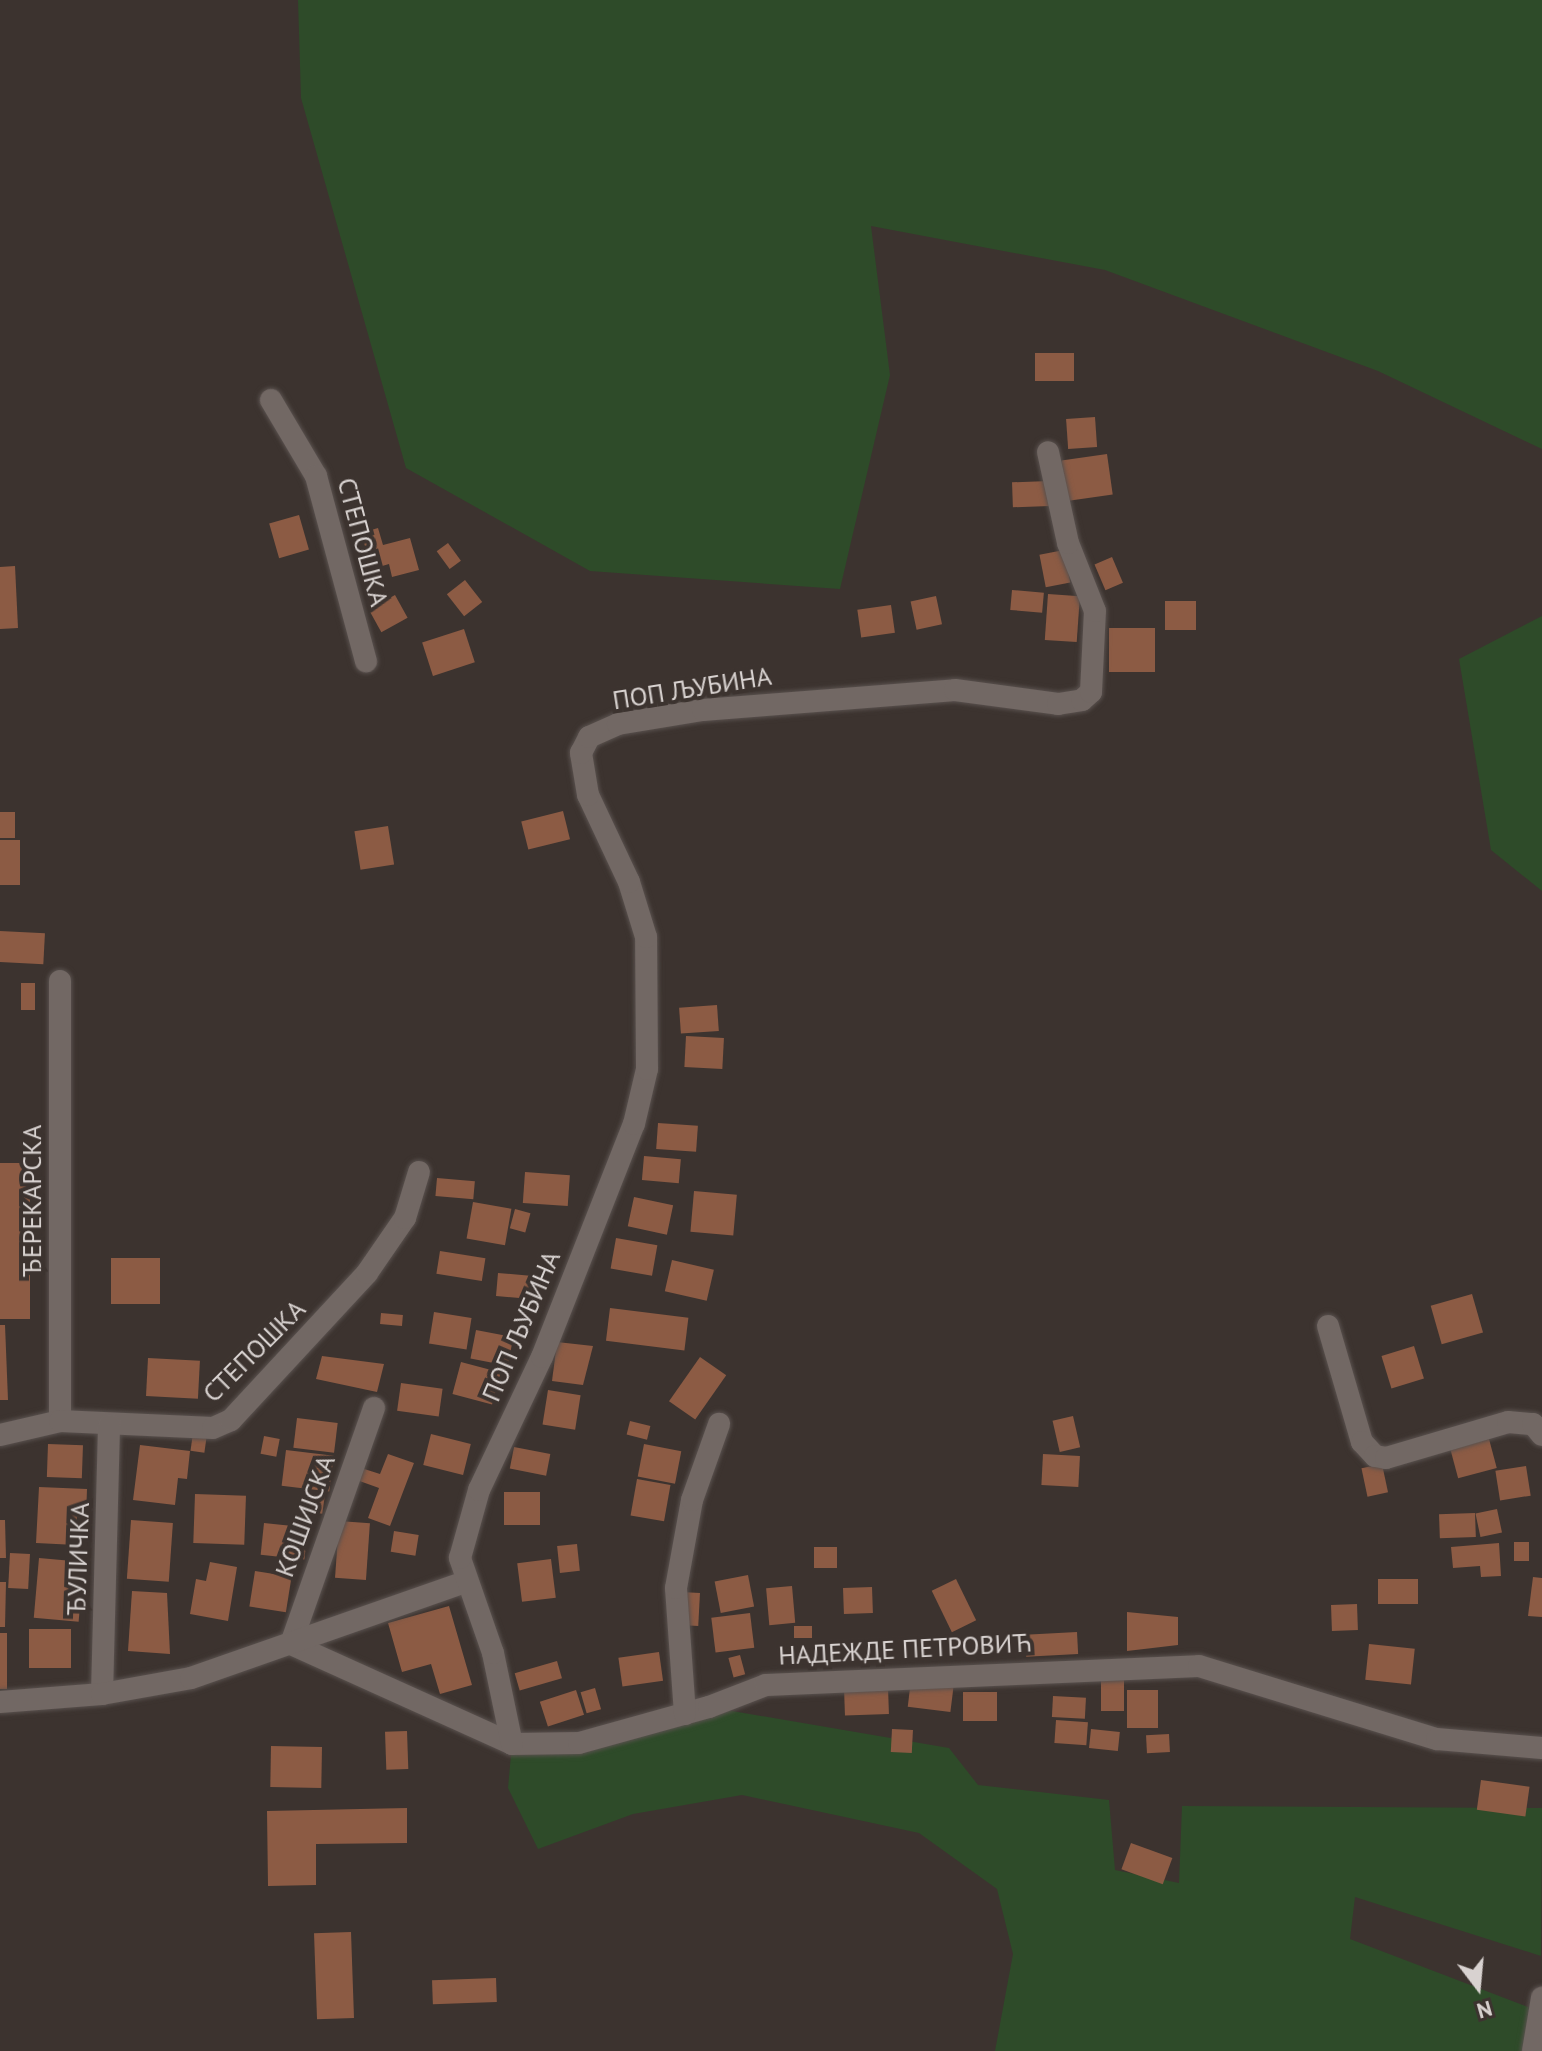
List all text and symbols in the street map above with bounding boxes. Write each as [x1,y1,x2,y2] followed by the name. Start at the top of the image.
[331,474,395,610] street label: СТЕПОШКА
[610,660,774,716] street label: ПОП ЉУБИНА
[16,1125,48,1277] street label: ЂЕРЕКАРСКА
[475,1246,567,1406] street label: ПОП ЉУБИНА
[196,1293,312,1409] street label: СТЕПОШКА
[269,1451,341,1581] street label: КОШИЈСКА
[60,1502,96,1616] street label: ЂУЛИЧКА
[778,1627,1032,1671] street label: НАДЕЖДЕ ПЕТРОВИЋ
[1438,1947,1518,2027] north arrow
[1474,1995,1495,2026] text: N

